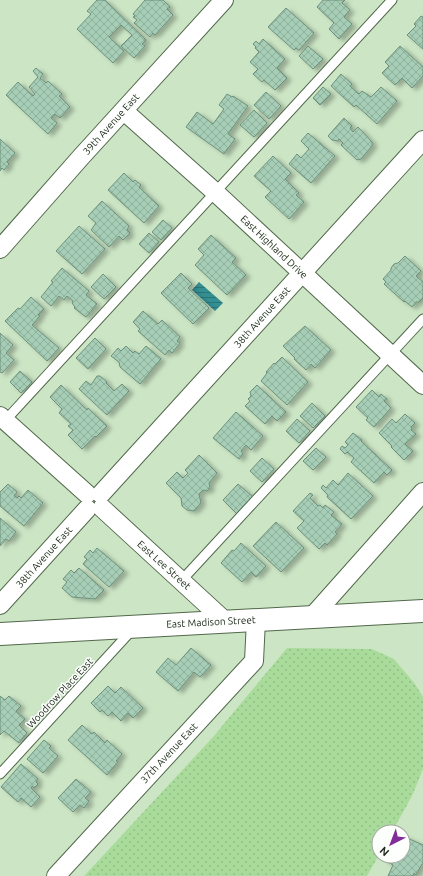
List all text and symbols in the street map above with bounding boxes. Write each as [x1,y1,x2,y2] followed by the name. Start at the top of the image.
[81,91,141,157] street label: 39th Avenue East
[238,213,310,281] street label: East Highland Drive
[232,284,292,350] street label: 38th Avenue East
[14,524,74,590] street label: 38th Avenue East
[135,538,193,592] street label: East Lee Street
[166,614,256,630] street label: East Madison Street
[25,656,95,730] street label: Woodrow Place East
[138,721,200,785] street label: 37th Avenue East
[371,824,411,864] north arrow
[377,844,391,859] text: N

